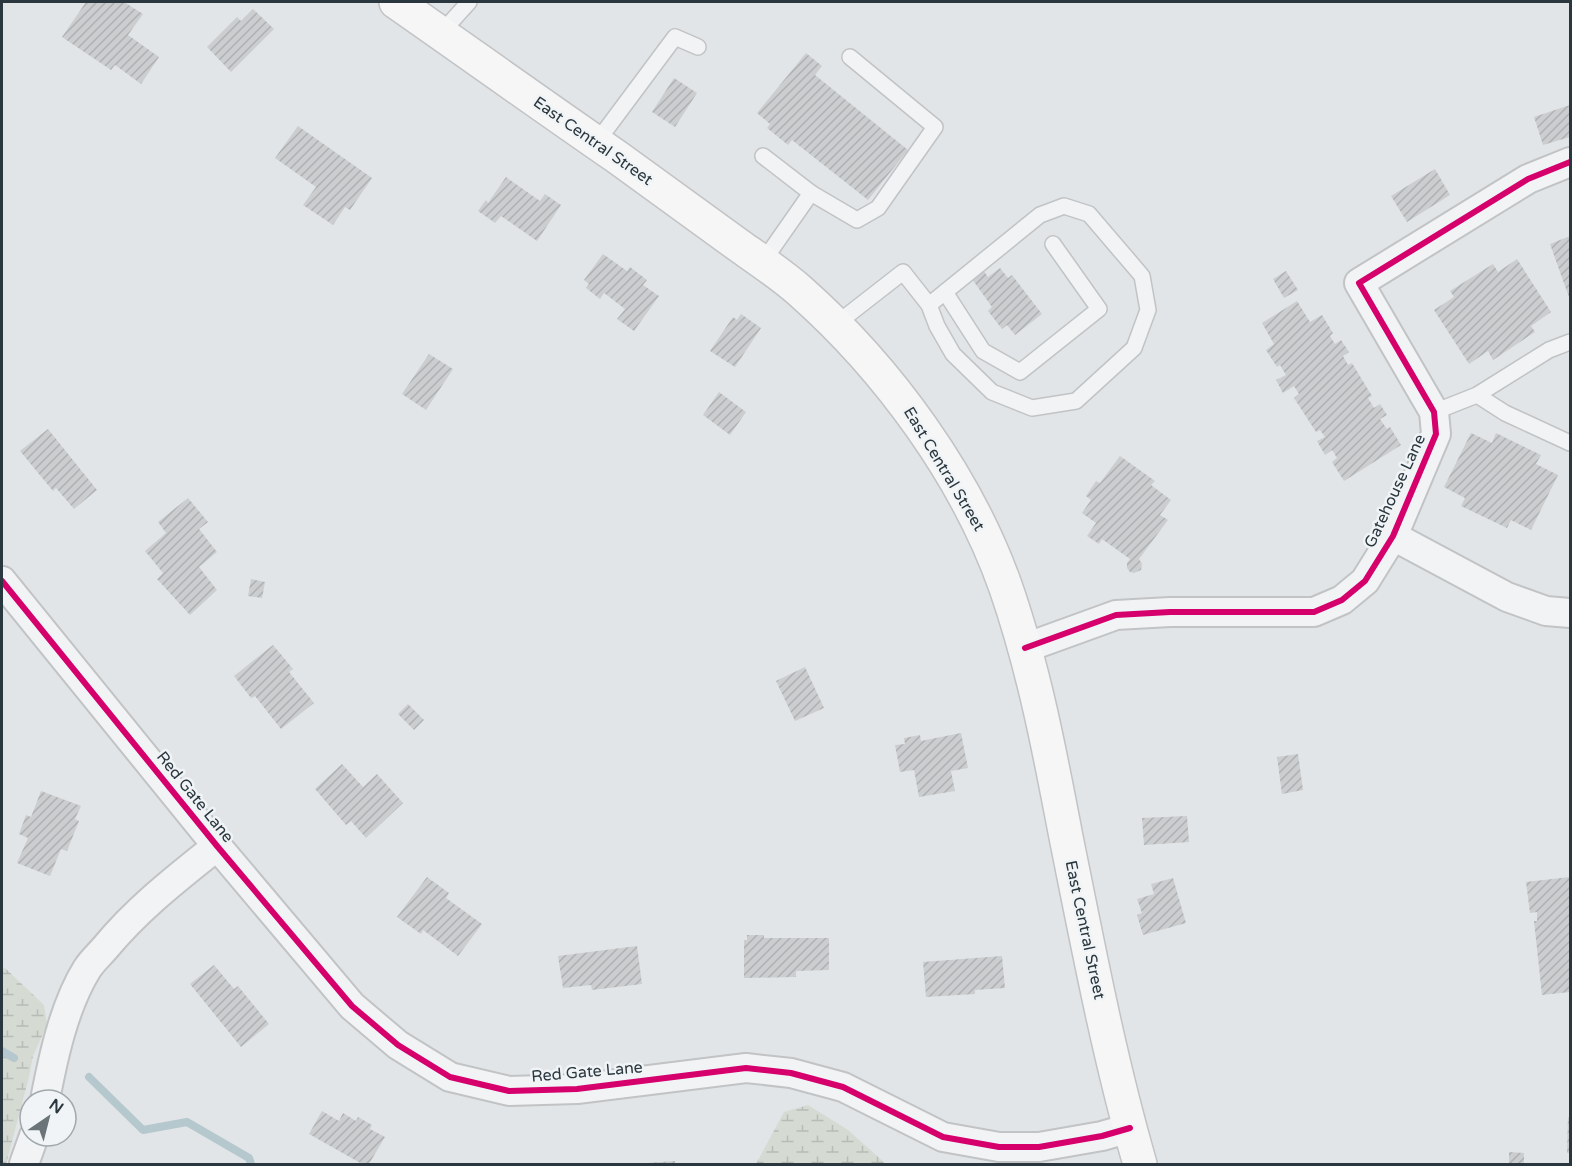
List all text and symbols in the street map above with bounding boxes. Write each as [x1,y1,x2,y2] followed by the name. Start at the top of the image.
[529,92,657,190] street label: East Central Street
[899,403,989,535] street label: East Central Street
[1360,431,1430,551] street label: Gatehouse Lane
[152,747,238,847] street label: Red Gate Lane
[1061,859,1109,1001] street label: East Central Street
[530,1057,644,1087] street label: Red Gate Lane
[18,1088,78,1148] north arrow
[45,1095,67,1118] text: N

